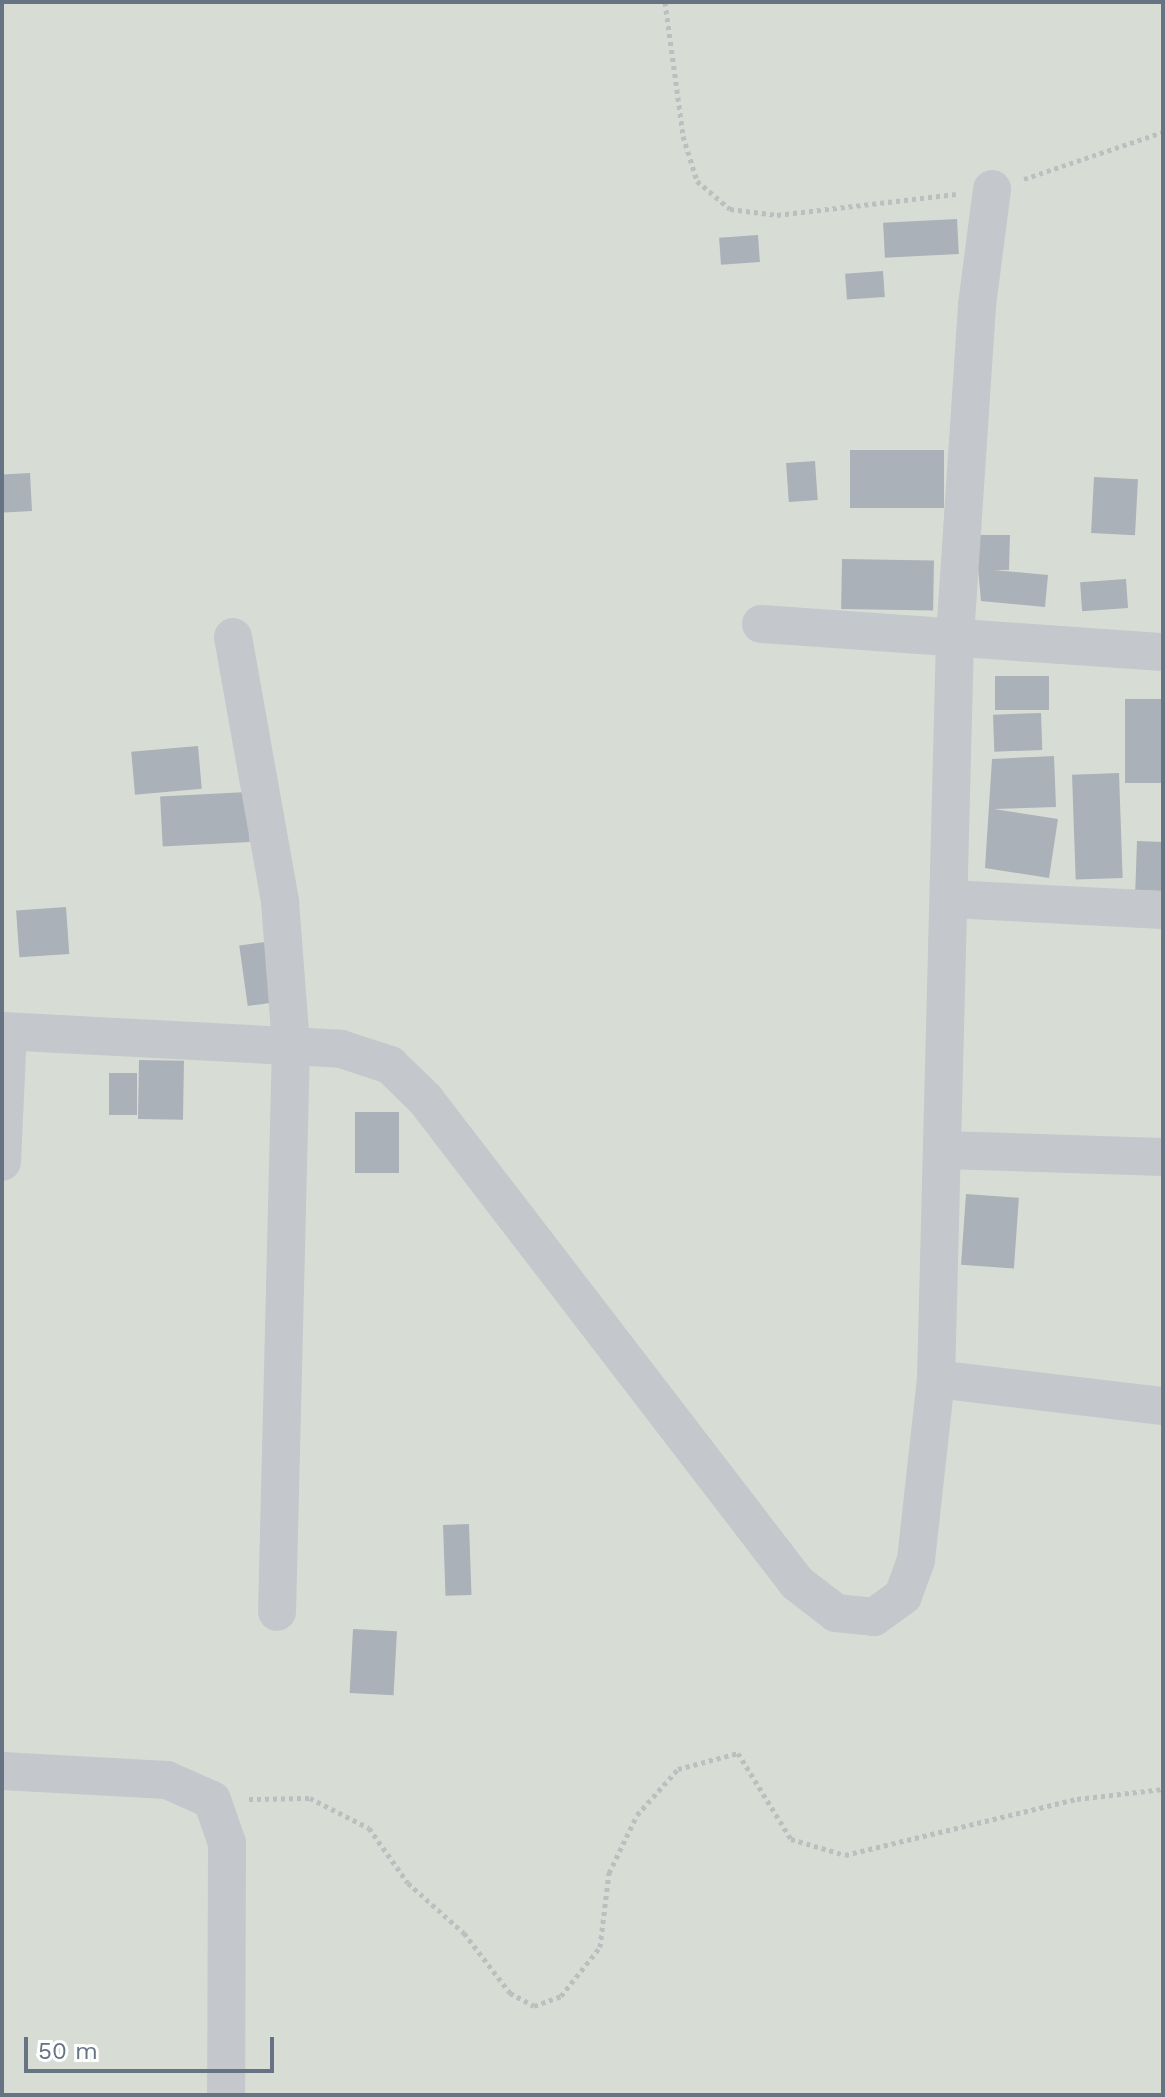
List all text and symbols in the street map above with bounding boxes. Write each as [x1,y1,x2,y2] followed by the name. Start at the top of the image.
[28,2021,278,2071] scale bar
[38,2037,98,2065] text: 50 m

